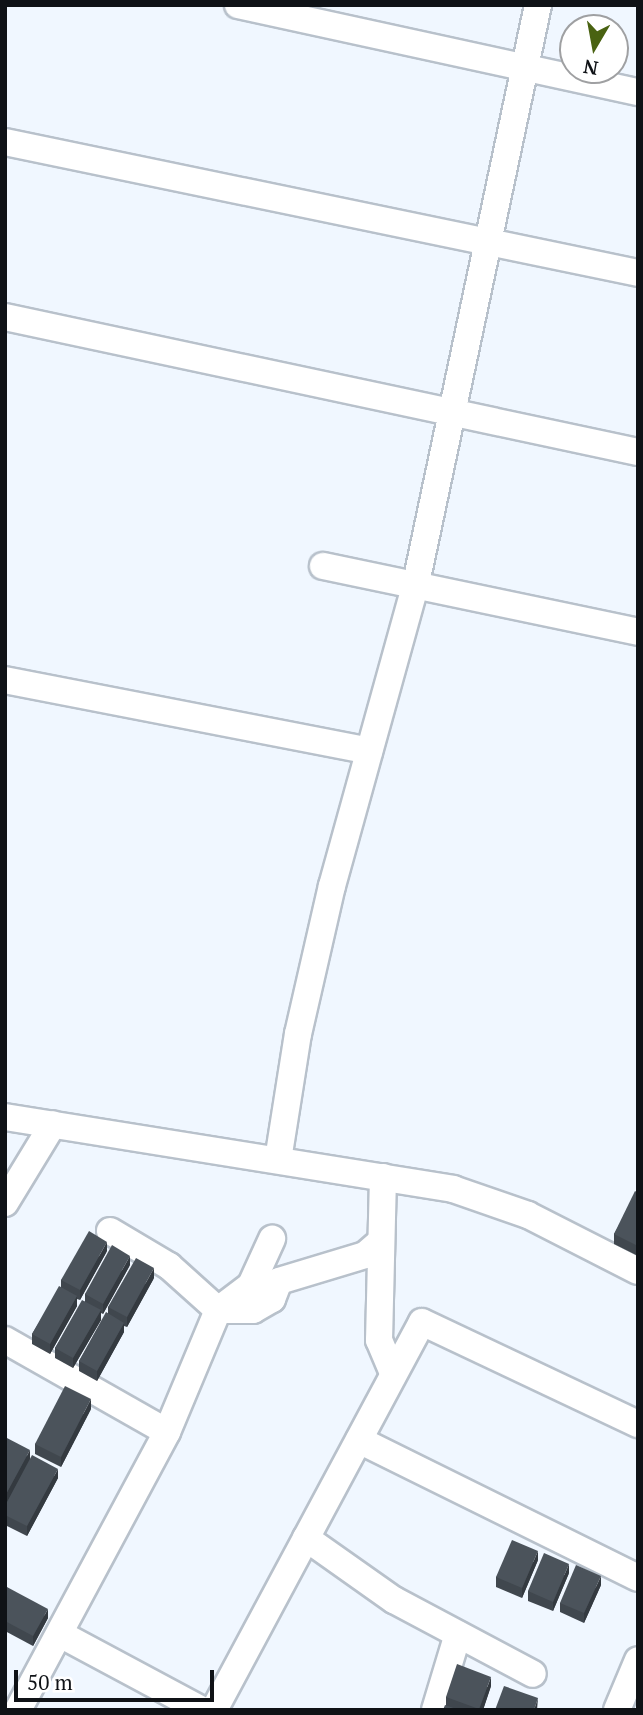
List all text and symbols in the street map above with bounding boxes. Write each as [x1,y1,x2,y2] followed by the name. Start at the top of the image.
[559,14,629,84] north arrow
[581,55,600,82] text: N
[18,1656,217,1700] scale bar
[27,1668,73,1696] text: 50 m

